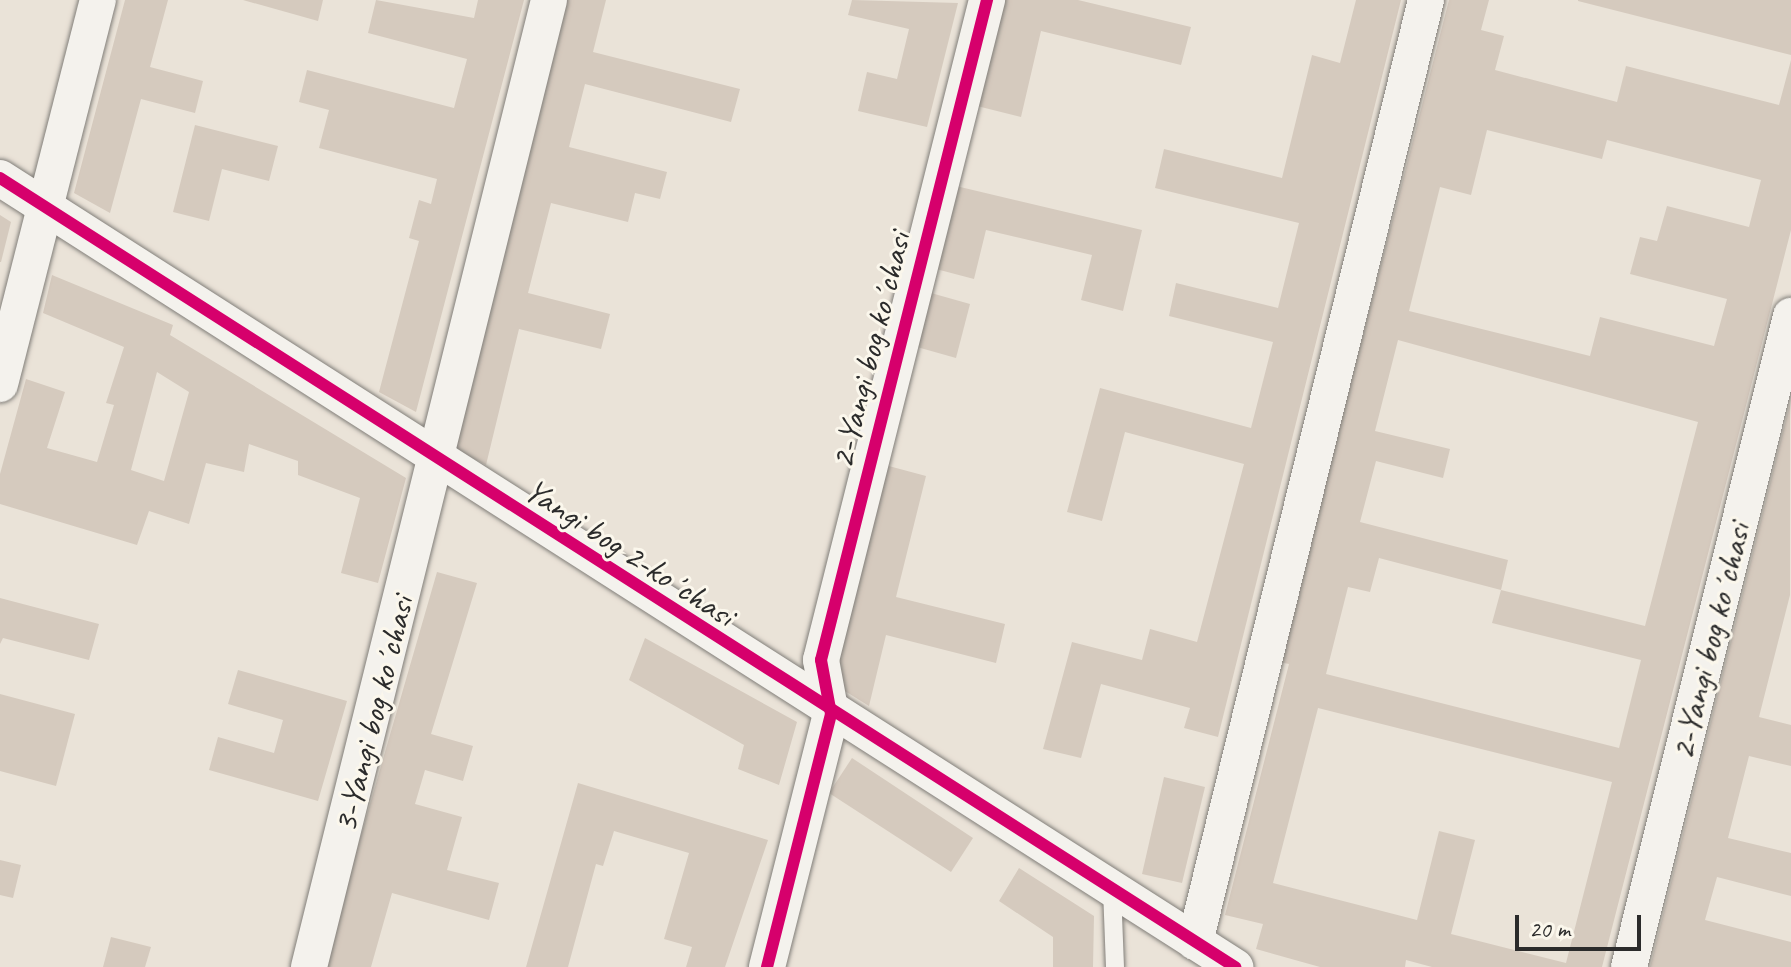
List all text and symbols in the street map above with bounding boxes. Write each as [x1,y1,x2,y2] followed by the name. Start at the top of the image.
[821,228,919,472] street label: 2-Yangi bog koʼchasi
[517,469,743,635] street label: Yangi bog 2-koʼchasi
[1661,519,1759,763] street label: 2-Yangi bog koʼchasi
[324,592,422,836] street label: 3-Yangi bog koʼchasi
[1519,899,1645,949] scale bar
[1529,914,1570,944] text: 20 m

